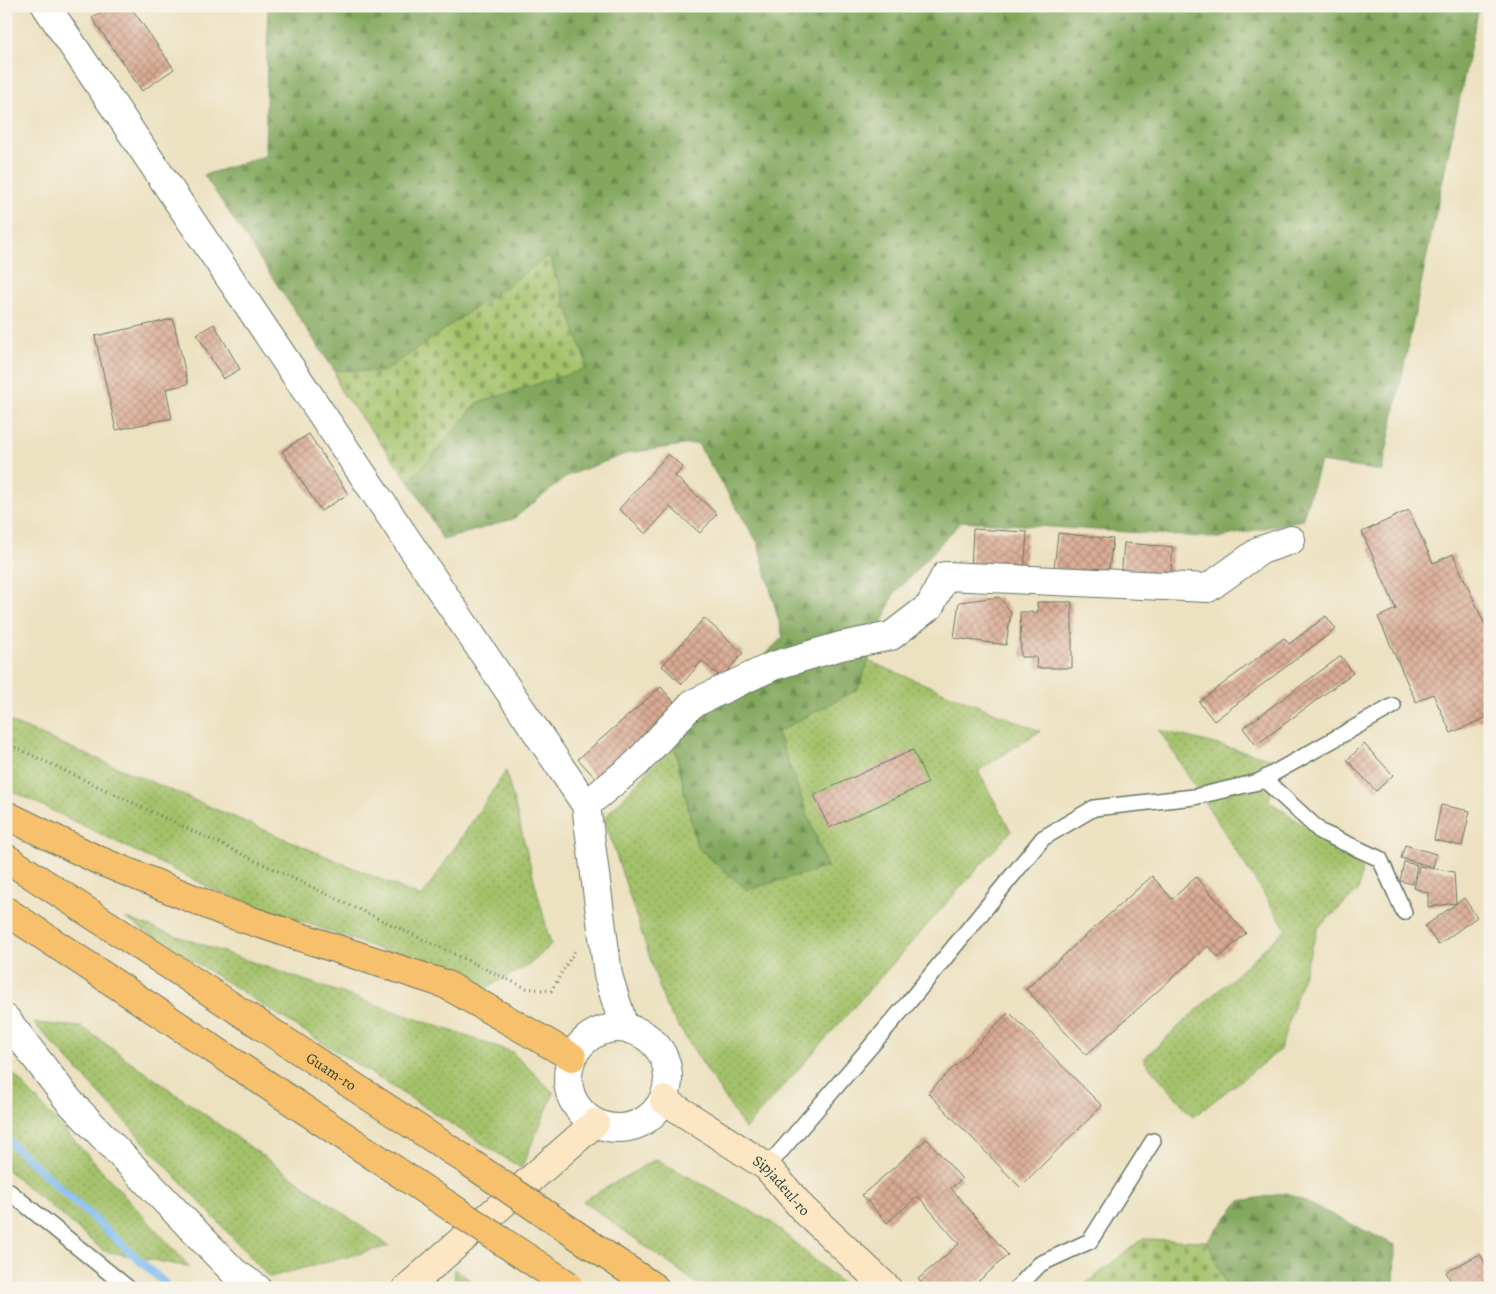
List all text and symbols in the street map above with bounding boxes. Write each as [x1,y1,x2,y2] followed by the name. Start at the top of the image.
[302,1048,360,1095] street label: Guam-ro
[749,1150,814,1220] street label: Sipjadeul-ro

